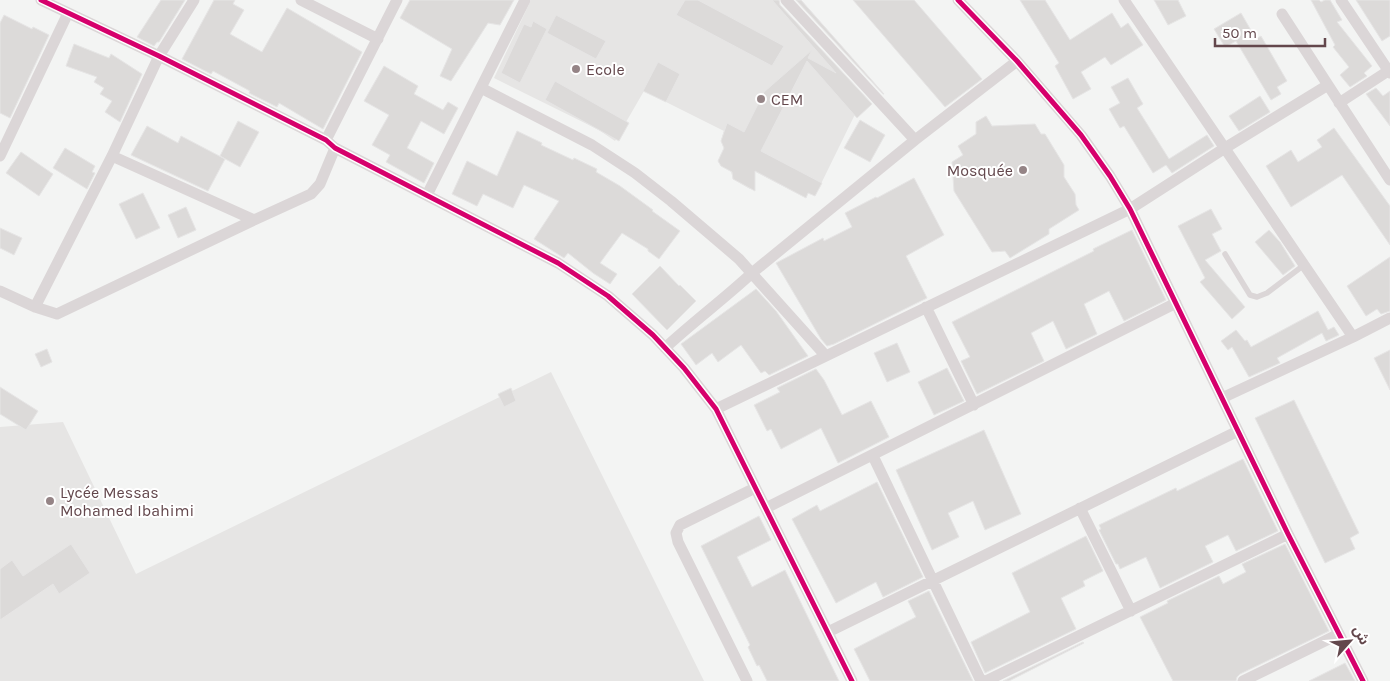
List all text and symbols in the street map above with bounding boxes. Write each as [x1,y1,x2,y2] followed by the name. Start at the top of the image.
[1215,15,1325,47] scale bar
[1222,24,1257,42] text: 50 m
[586,60,625,79] place label: Ecole
[570,63,582,75] marker: Ecole
[771,90,803,109] place label: CEM
[755,93,767,105] marker: CEM
[947,161,1013,180] place label: Mosquée
[1017,164,1029,176] marker: Mosquée
[60,483,194,520] place label: Lycée Messas Mohamed Ibahimi
[44,495,56,507] marker: Lycée Messas Mohamed Ibahimi
[1325,616,1375,666] north arrow
[1349,623,1373,648] text: ش

